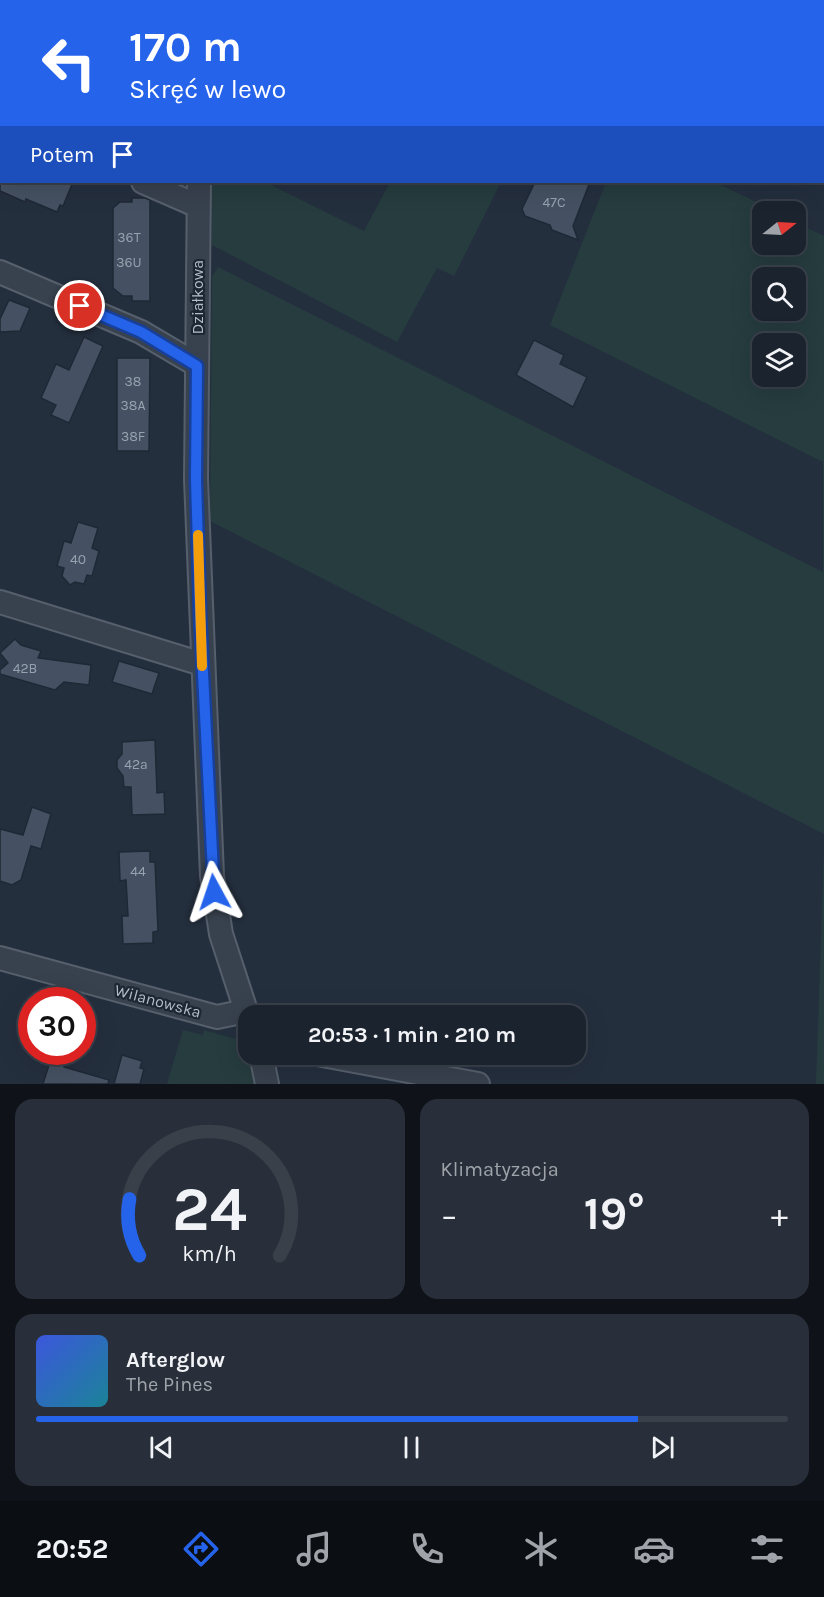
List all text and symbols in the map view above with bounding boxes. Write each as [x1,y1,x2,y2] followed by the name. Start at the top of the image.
[129,22,242,72] text: 170 m
[30,24,108,102] icon: left
[129,73,286,105] text: Skręć w lewo
[106,138,139,171] icon: arrive
[30,142,94,168] text: Potem
[543,194,565,211] house number: 47C
[752,201,806,255] north arrow
[752,201,806,387] map controls
[117,229,141,246] house number: 36T
[116,254,142,271] house number: 36U
[188,260,207,334] street label: Działkowa
[752,267,806,321] button: search
[54,280,105,331] pin
[63,289,96,322] icon: arrive
[752,333,806,387] button: layers
[125,373,141,390] house number: 38
[121,397,145,414] house number: 38A
[121,428,145,445] house number: 38F
[70,551,86,568] house number: 40
[13,660,37,677] house number: 42B
[124,756,148,773] house number: 42a
[182,860,246,924] position arrow
[130,863,146,880] house number: 44
[113,980,203,1022] street label: Wilanowska
[18,987,96,1065] speed limit sign: 30
[308,1022,516,1048] text: 20:53 · 1 min · 210 m
[441,1158,559,1181] text: Klimatyzacja
[172,1173,247,1246] text: 24
[584,1188,645,1240] text: 19°
[441,1196,458,1234] text: −
[771,1196,788,1234] text: +
[183,1241,237,1266] text: km/h
[126,1347,225,1373] text: Afterglow
[126,1373,213,1396] text: The Pines
[145,1431,178,1464] icon: previous
[395,1431,428,1464] icon: pause
[646,1431,679,1464] icon: next
[180,1528,222,1570] icon: directions
[293,1528,335,1570] icon: music
[406,1528,448,1570] icon: phone
[520,1528,562,1570] icon: climate
[633,1528,675,1570] icon: car
[746,1528,788,1570] icon: filters
[36,1533,108,1565] text: 20:52

